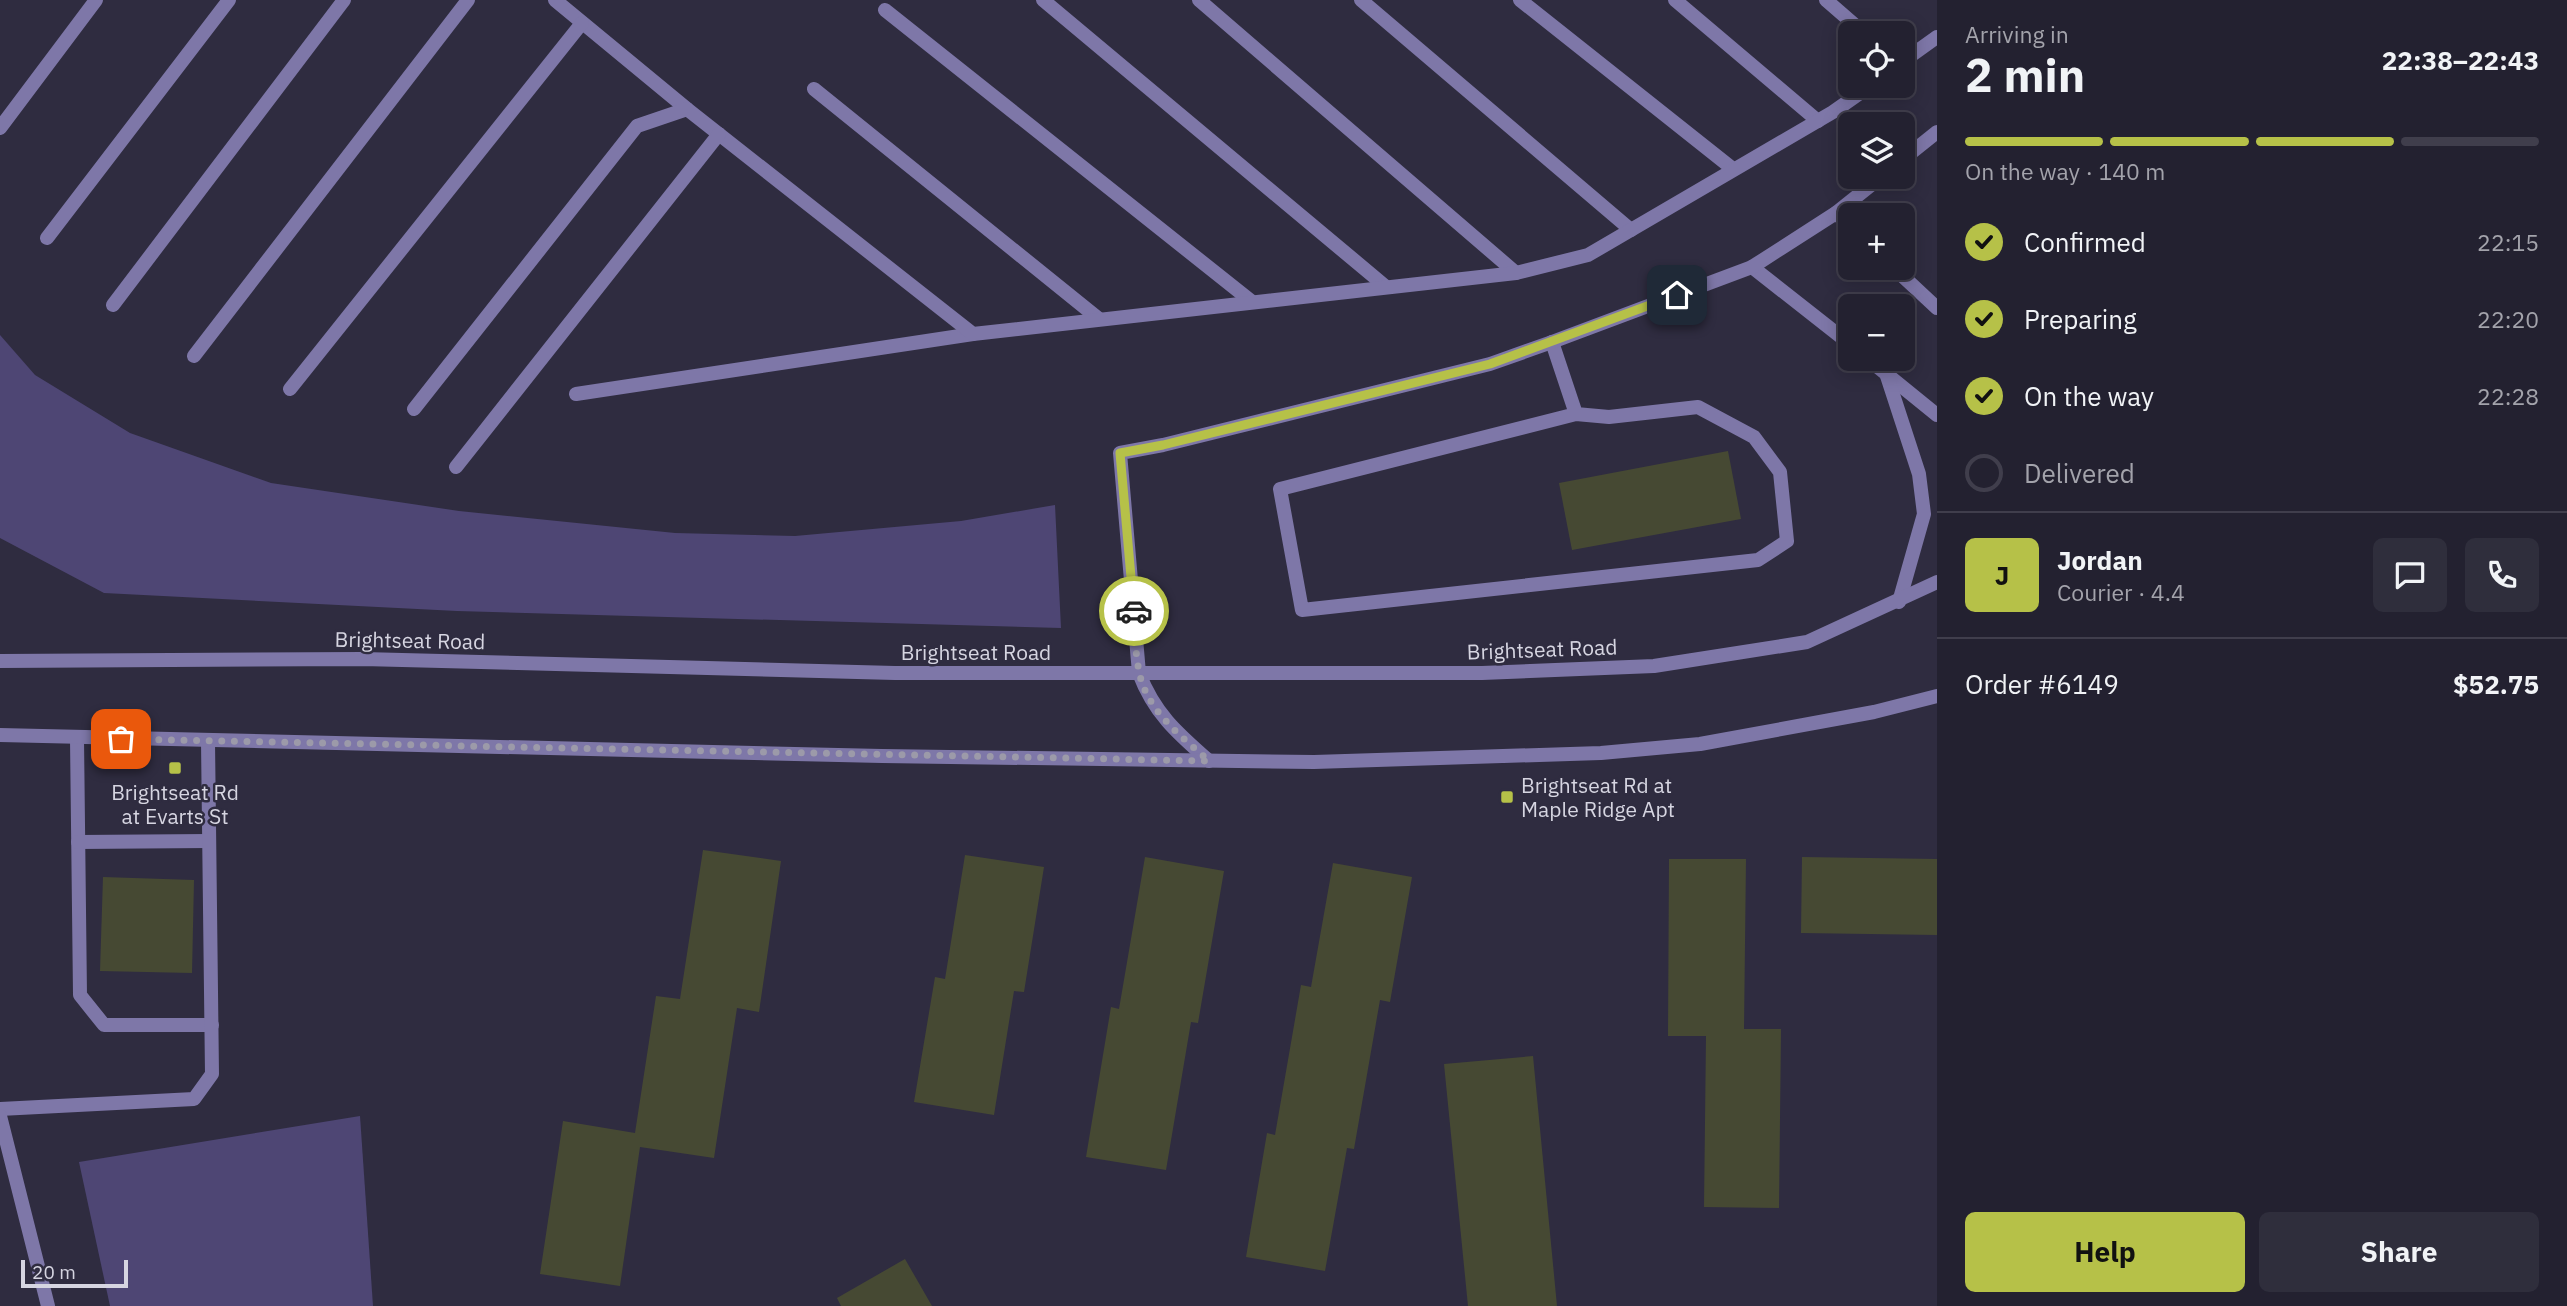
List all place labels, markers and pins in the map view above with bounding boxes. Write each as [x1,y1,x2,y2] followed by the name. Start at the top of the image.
[1647,265,1707,325] pin
[91,709,151,769] pin
[167,760,183,776] marker: Brightseat Rd at Evarts St
[1521,771,1675,823] place label: Brightseat Rd at Maple Ridge Apt
[111,778,239,830] place label: Brightseat Rd at Evarts St
[1499,789,1515,805] marker: Brightseat Rd at Maple Ridge Apt

